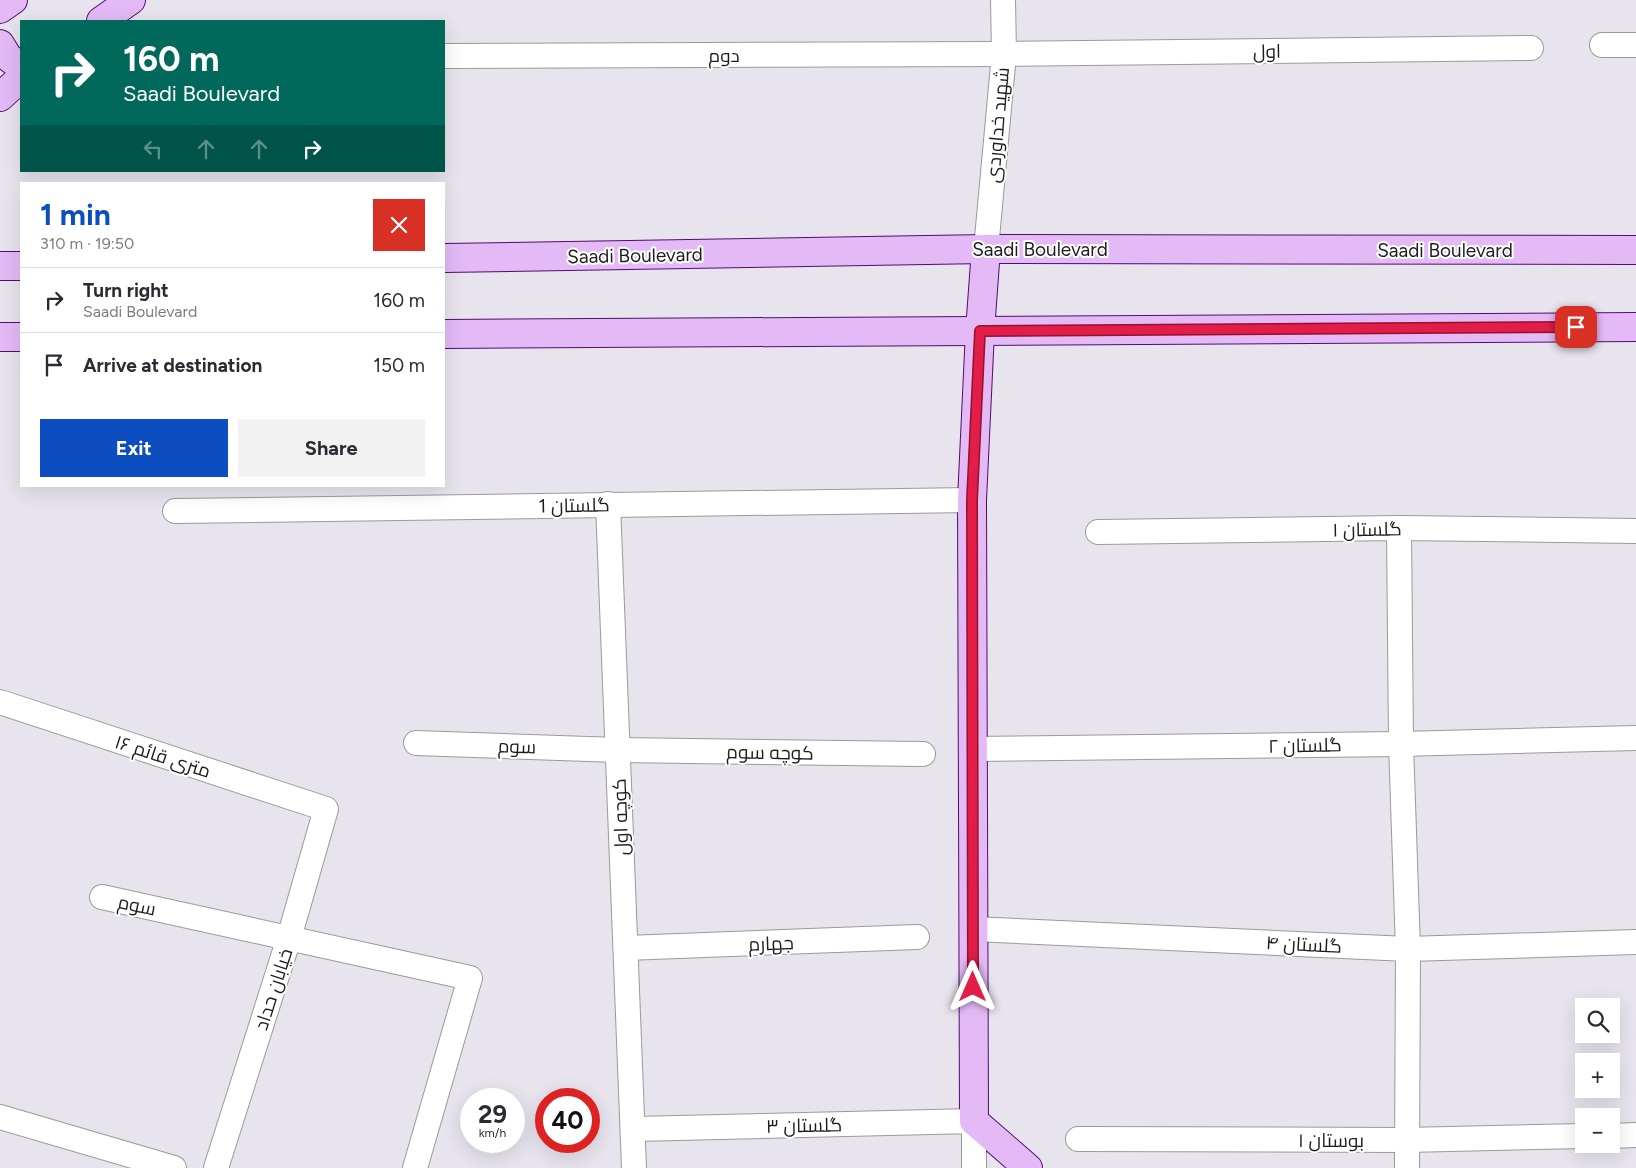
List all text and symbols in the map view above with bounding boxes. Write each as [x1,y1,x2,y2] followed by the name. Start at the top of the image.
[123,38,220,80] text: 160 m
[40,40,105,105] icon: right
[1253,40,1281,63] street label: اول
[708,44,740,69] street label: دوم
[981,66,1014,184] street label: شهید خداوردی
[123,80,280,107] text: Saadi Boulevard
[139,135,167,163] icon: left
[192,135,220,163] icon: ahead
[245,135,273,163] icon: ahead
[298,135,326,163] icon: right
[40,196,111,233] text: 1 min
[373,199,425,251] button: close
[40,234,134,253] text: 310 m · 19:50
[972,238,1108,261] street label: Saadi Boulevard
[1377,239,1513,262] street label: Saadi Boulevard
[567,243,703,268] street label: Saadi Boulevard
[83,279,169,302] text: Turn right
[40,286,68,314] icon: right
[373,289,425,312] text: 160 m
[83,302,197,321] text: Saadi Boulevard
[1555,306,1597,348] pin
[1562,313,1590,341] icon: arrive
[40,351,68,379] icon: arrive
[83,354,262,377] text: Arrive at destination
[373,354,425,377] text: 150 m
[40,419,228,477] button: Exit
[238,419,425,477] button: Share
[538,493,610,518] street label: گلستان 1
[1332,517,1402,542] street label: گلستان ۱
[111,730,214,785] street label: ۱۶ متری قائم
[1268,733,1342,758] street label: گلستان ۲
[497,734,537,761] street label: سوم
[726,740,814,767] street label: کوچه سوم
[608,778,634,856] street label: کوچه اول
[115,890,158,923] street label: سوم
[748,931,794,958] street label: جهارم
[1265,931,1343,958] street label: گلستان ۴
[249,945,298,1033] street label: خیابان حداد
[946,960,998,1012] position arrow
[1575,998,1620,1153] map controls
[1575,998,1620,1043] button: search
[1575,1053,1620,1098] button: +
[535,1088,600,1153] speed limit sign: 40
[478,1099,507,1129] text: 29
[1575,1108,1620,1153] button: −
[766,1113,842,1138] street label: گلستان ۳
[479,1126,506,1140] text: km/h
[1298,1129,1364,1152] street label: بوستان ۱

